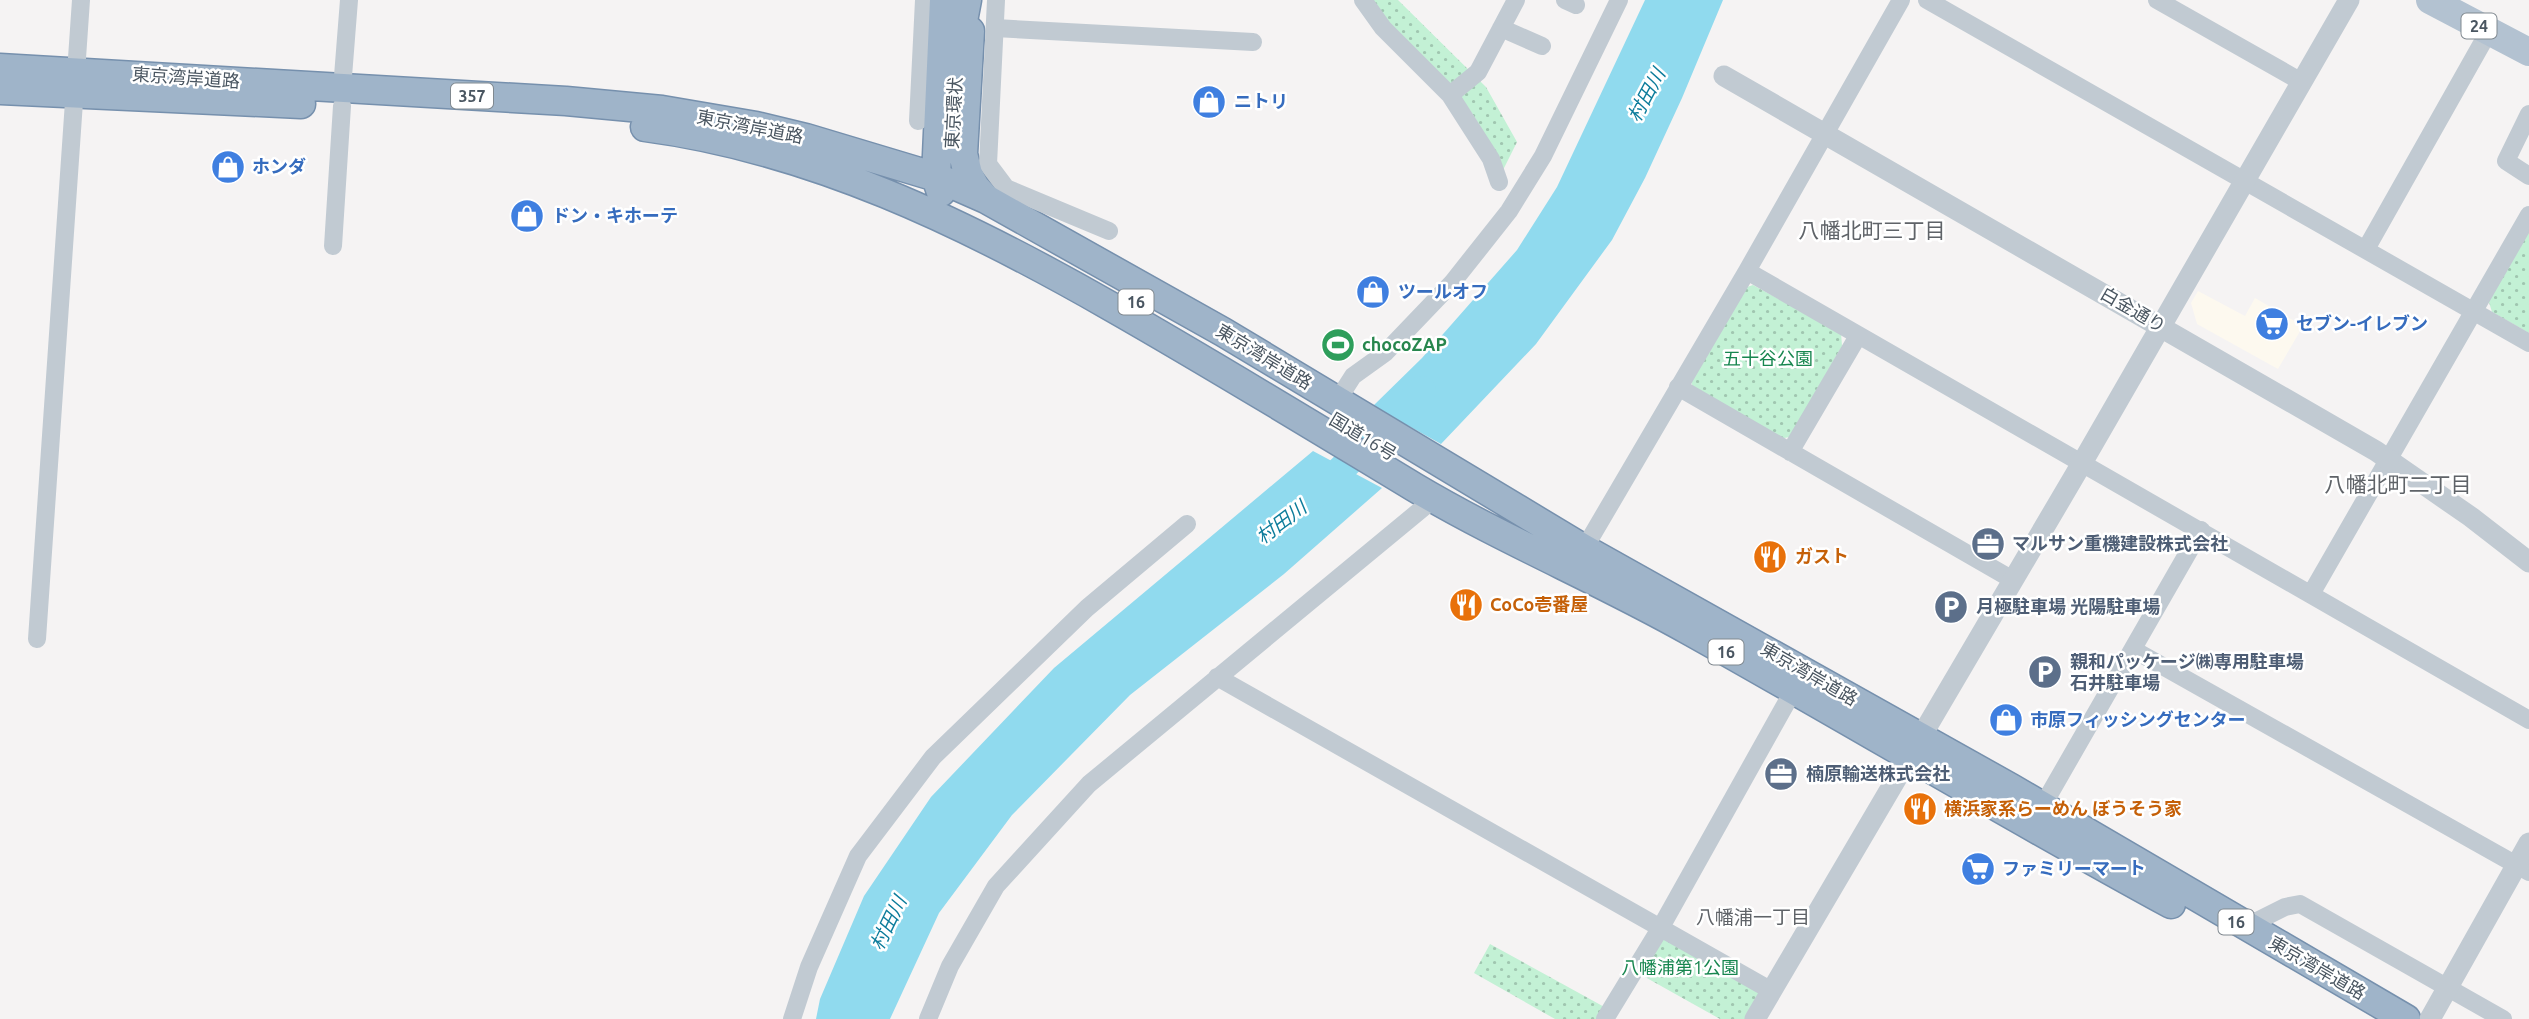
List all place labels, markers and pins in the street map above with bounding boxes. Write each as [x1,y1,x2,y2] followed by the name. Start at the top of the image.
[1190,83,1228,121] shop icon: ニトリ
[1234,91,1288,111] place label: ニトリ
[209,148,247,186] shop icon: ホンダ
[252,156,306,176] place label: ホンダ
[508,197,546,235] shop icon: ドン・キホーテ
[552,205,678,225] place label: ドン・キホーテ
[1354,273,1392,311] shop icon: ツールオフ
[1398,281,1488,301] place label: ツールオフ
[2253,305,2291,343] supermarket icon: セブン-イレブン
[2296,313,2428,333] place label: セブン-イレブン
[1319,326,1357,364] sports icon: chocoZAP
[1362,334,1447,354] place label: chocoZAP
[1969,525,2007,563] office icon: マルサン重機建設株式会社
[2012,533,2228,553] place label: マルサン重機建設株式会社
[1751,538,1789,576] restaurant icon: ガスト
[1795,546,1849,566] place label: ガスト
[1447,586,1485,624] restaurant icon: CoCo壱番屋
[1932,588,1970,626] parking icon: 月極駐車場 光陽駐車場
[1490,594,1588,614] place label: CoCo壱番屋
[1976,596,2160,616] place label: 月極駐車場 光陽駐車場
[2070,651,2304,692] place label: 親和パッケージ㈱専用駐車場 石井駐車場
[2026,653,2064,691] parking icon: 親和パッケージ㈱専用駐車場 石井駐車場
[1987,701,2025,739] shop icon: 市原フィッシングセンター
[2030,709,2246,729] place label: 市原フィッシングセンター
[1762,755,1800,793] office icon: 楠原輸送株式会社
[1806,763,1950,783] place label: 楠原輸送株式会社
[1901,790,1939,828] restaurant icon: 横浜家系らーめん ぼうそう家
[1944,798,2182,818] place label: 横浜家系らーめん ぼうそう家
[1959,850,1997,888] supermarket icon: ファミリーマート
[2002,858,2146,878] place label: ファミリーマート

